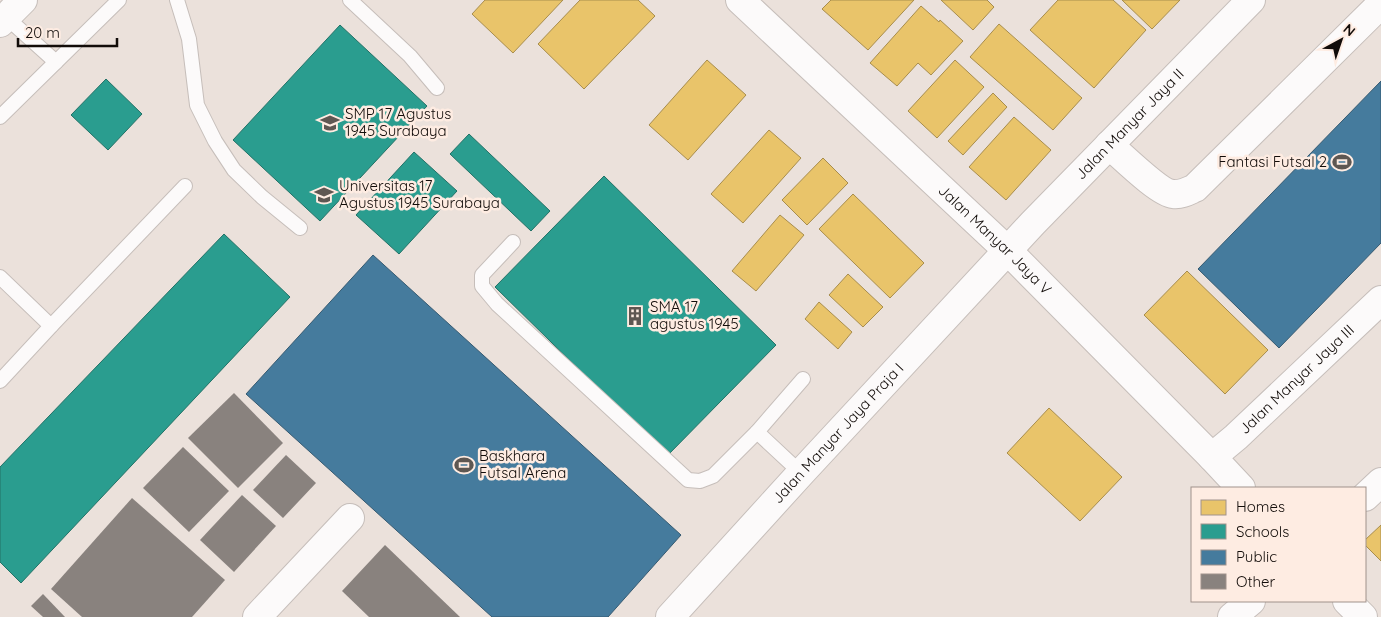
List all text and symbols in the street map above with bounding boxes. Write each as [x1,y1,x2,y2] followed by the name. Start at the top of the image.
[18,15,116,47] scale bar
[1316,15,1366,65] north arrow
[1340,20,1359,40] text: N
[25,23,60,42] text: 20 m
[1071,64,1188,183] street label: Jalan Manyar Jaya II
[345,104,451,140] place label: SMP 17 Agustus 1945 Surabaya
[319,112,341,134] school or university icon: SMP 17 Agustus 1945 Surabaya
[1331,151,1353,173] sports icon: Fantasi Futsal 2
[1218,152,1327,171] place label: Fantasi Futsal 2
[339,176,500,212] place label: Universitas 17 Agustus 1945 Surabaya
[935,181,1056,298] street label: Jalan Manyar Jaya V
[313,184,335,206] school or university icon: Universitas 17 Agustus 1945 Surabaya
[650,297,739,333] place label: SMA 17 agustus 1945
[624,305,646,327] building icon: SMA 17 agustus 1945
[1235,320,1358,438] street label: Jalan Manyar Jaya III
[768,359,907,507] street label: Jalan Manyar Jaya Praja I
[479,446,566,482] place label: Baskhara Futsal Arena
[453,454,475,476] sports icon: Baskhara Futsal Arena
[1191,487,1366,602] legend
[1236,497,1285,516] text: Homes
[1236,522,1289,541] text: Schools
[1236,547,1277,566] text: Public
[1236,572,1276,591] text: Other

